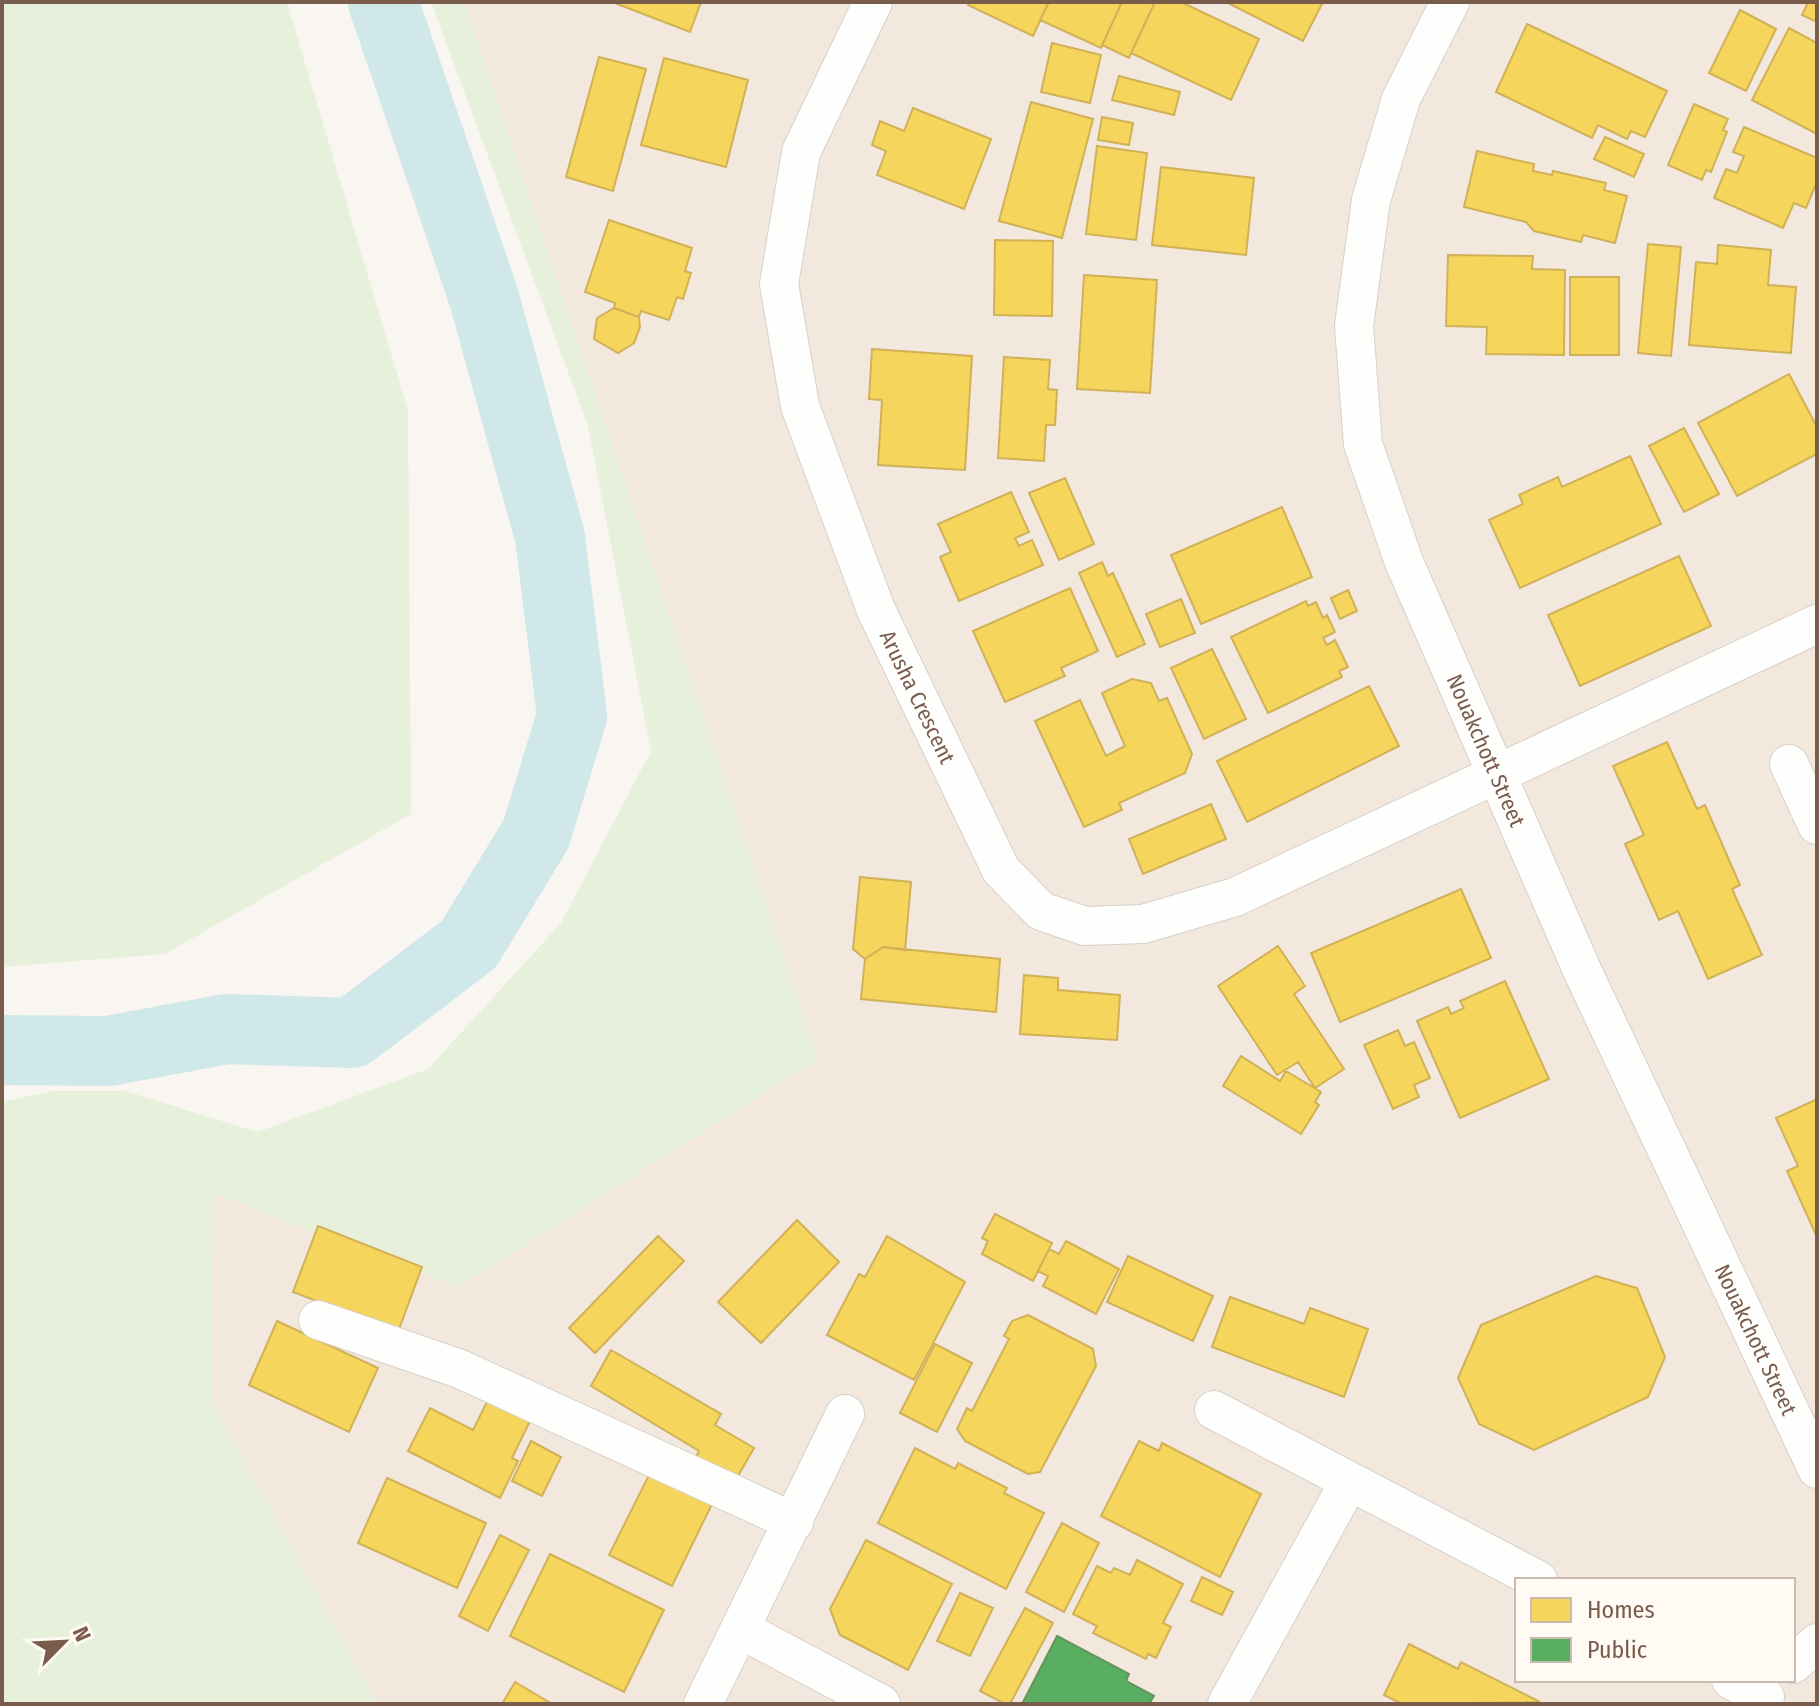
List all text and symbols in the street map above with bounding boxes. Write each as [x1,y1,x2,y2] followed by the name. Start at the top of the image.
[874,626,961,769] street label: Arusha Crescent
[1441,670,1531,832] street label: Nouakchott Street
[1708,1260,1803,1420] street label: Nouakchott Street
[1515,1578,1795,1682] legend
[1587,1596,1655,1624] text: Homes
[24,1602,104,1682] north arrow
[67,1623,97,1646] text: N
[1587,1636,1647,1664] text: Public

